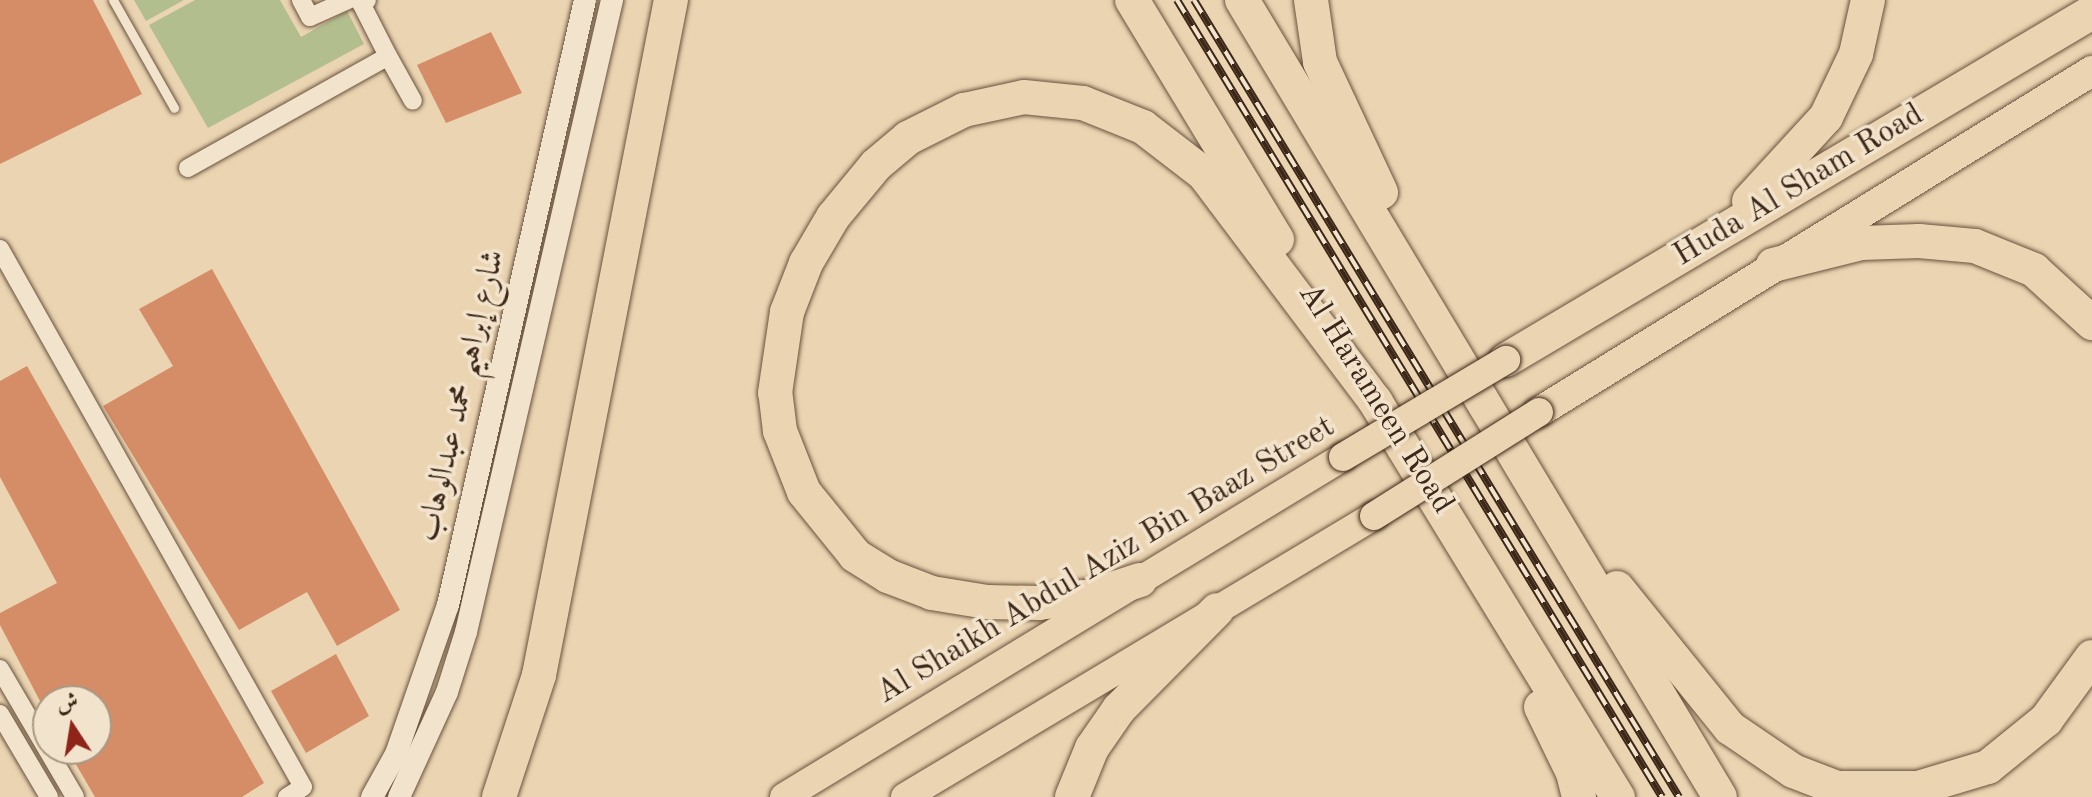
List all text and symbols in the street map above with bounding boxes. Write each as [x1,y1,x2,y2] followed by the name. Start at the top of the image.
[1667,96,1931,276] street label: Huda Al Sham Road
[410,246,514,546] street label: شارع إبراهيم محمد عبدالوهاب
[1289,277,1461,521] street label: Al Harameen Road
[870,409,1342,713] street label: Al Shaikh Abdul Aziz Bin Baaz Street
[32,685,112,765] north arrow
[54,690,80,717] text: ش

